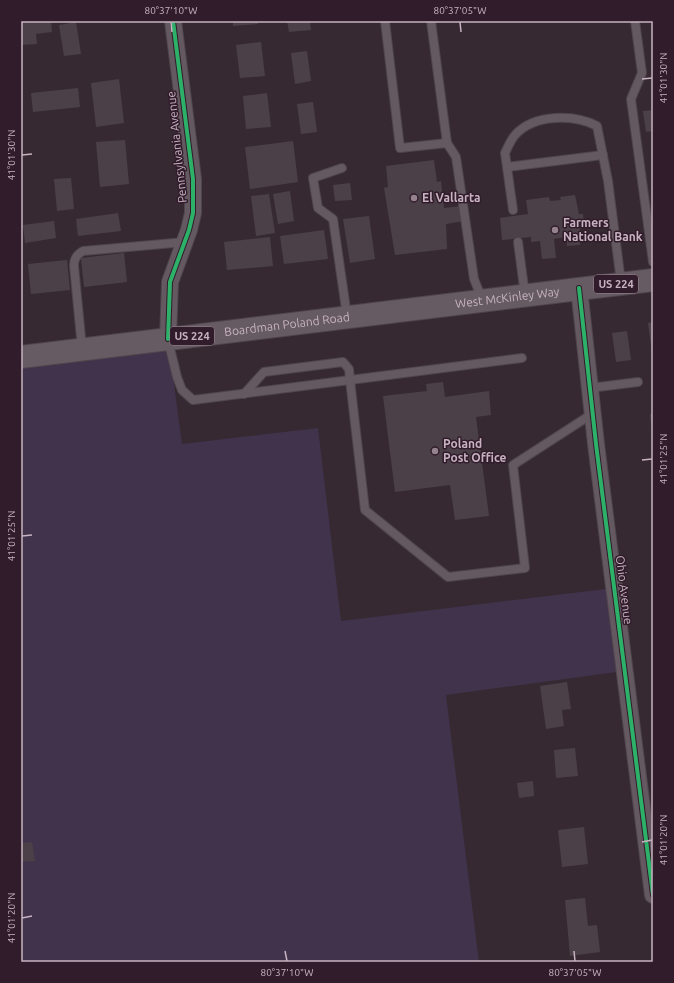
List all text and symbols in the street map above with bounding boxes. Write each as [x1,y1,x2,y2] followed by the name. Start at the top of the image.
[145,5,197,16] text: 80°37'10"W
[434,5,486,16] text: 80°37'05"W
[658,53,669,103] text: 41°01'30"N
[164,90,189,204] street label: Pennsylvania Avenue
[6,130,17,180] text: 41°01'30"N
[422,191,480,204] place label: El Vallarta
[409,193,419,203] marker: El Vallarta
[563,216,643,243] place label: Farmers National Bank
[550,225,560,235] marker: Farmers National Bank
[594,275,638,293] road number: US 224
[455,284,560,310] street label: West McKinley Way
[224,310,350,338] street label: Boardman Poland Road
[170,327,214,345] road number: US 224
[658,434,669,484] text: 41°01'25"N
[443,437,507,464] place label: Poland Post Office
[430,446,440,456] marker: Poland Post Office
[6,511,17,561] text: 41°01'25"N
[614,555,635,625] street label: Ohio Avenue
[658,815,669,865] text: 41°01'20"N
[6,893,17,943] text: 41°01'20"N
[261,967,313,978] text: 80°37'10"W
[549,967,601,978] text: 80°37'05"W

